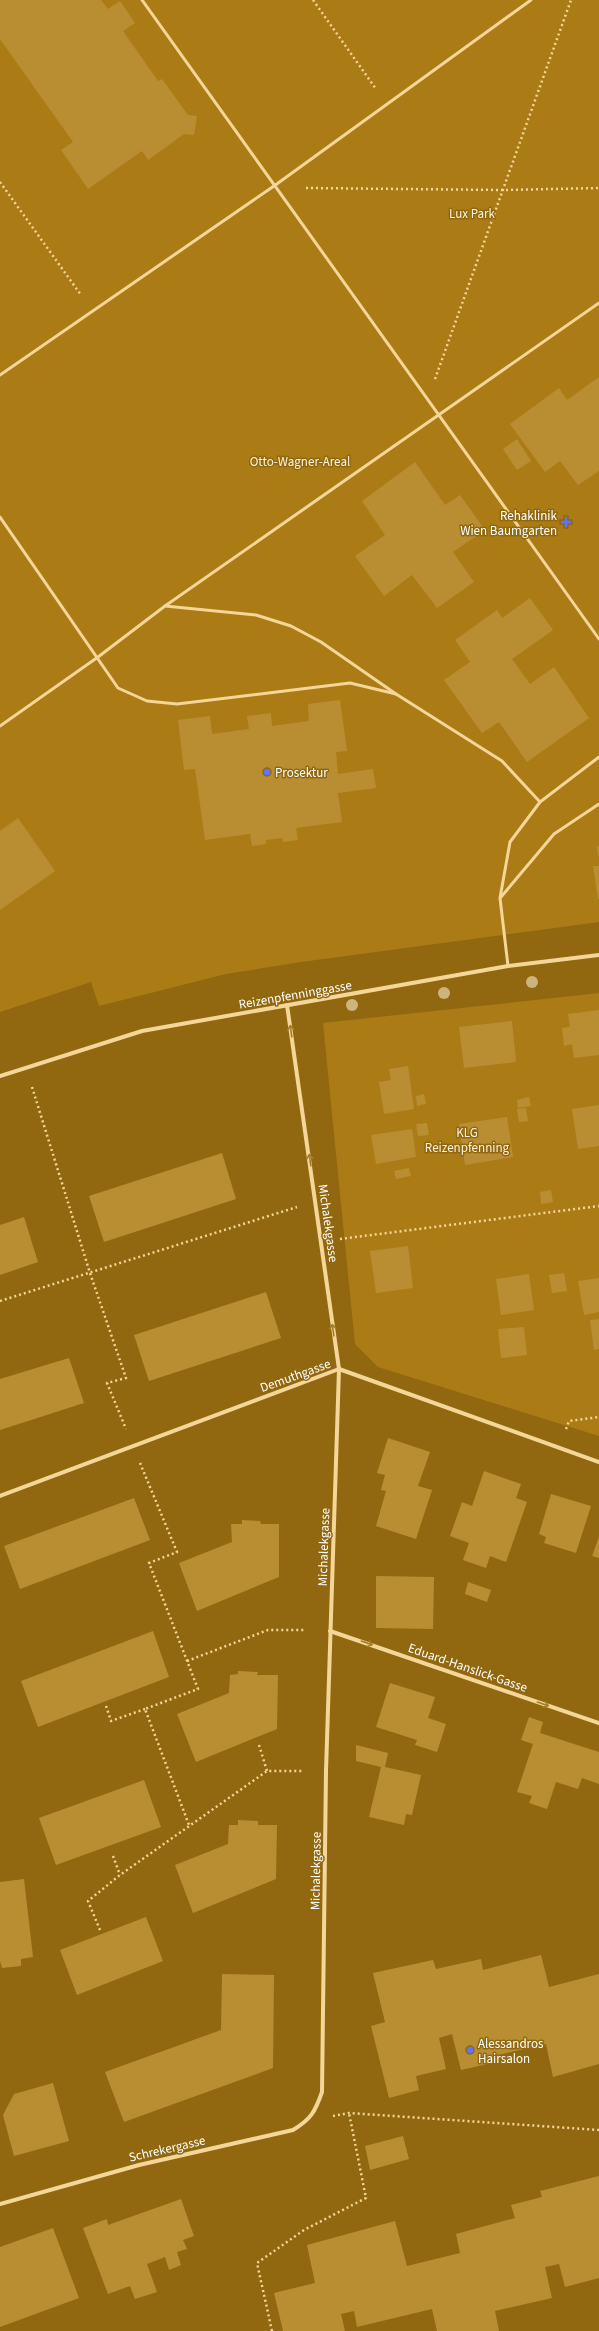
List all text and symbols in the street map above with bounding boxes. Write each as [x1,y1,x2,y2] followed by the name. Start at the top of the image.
[449,205,496,223] park label: Lux Park
[250,453,350,471] park label: Otto-Wagner-Areal
[460,507,558,540] place label: Rehaklinik Wien Baumgarten
[560,516,572,528] marker: Rehaklinik Wien Baumgarten
[275,764,328,782] place label: Prosektur
[262,767,272,777] marker: Prosektur
[237,976,353,1014] street label: Reizenpfenninggasse
[287,1025,295,1038] one-way arrow
[425,1124,510,1157] park label: KLG Reizenpfenning
[306,1154,314,1167] one-way arrow
[314,1183,342,1263] street label: Michalekgasse
[329,1324,337,1337] one-way arrow
[257,1355,333,1397] street label: Demuthgasse
[314,1507,334,1587] street label: Michalekgasse
[406,1639,530,1697] street label: Eduard-Hanslick-Gasse
[360,1640,372,1648] one-way arrow
[536,1700,548,1708] one-way arrow
[306,1832,326,1910] street label: Michalekgasse
[478,2035,544,2068] place label: Alessandros Hairsalon
[465,2045,475,2055] marker: Alessandros Hairsalon
[127,2131,207,2167] street label: Schrekergasse

